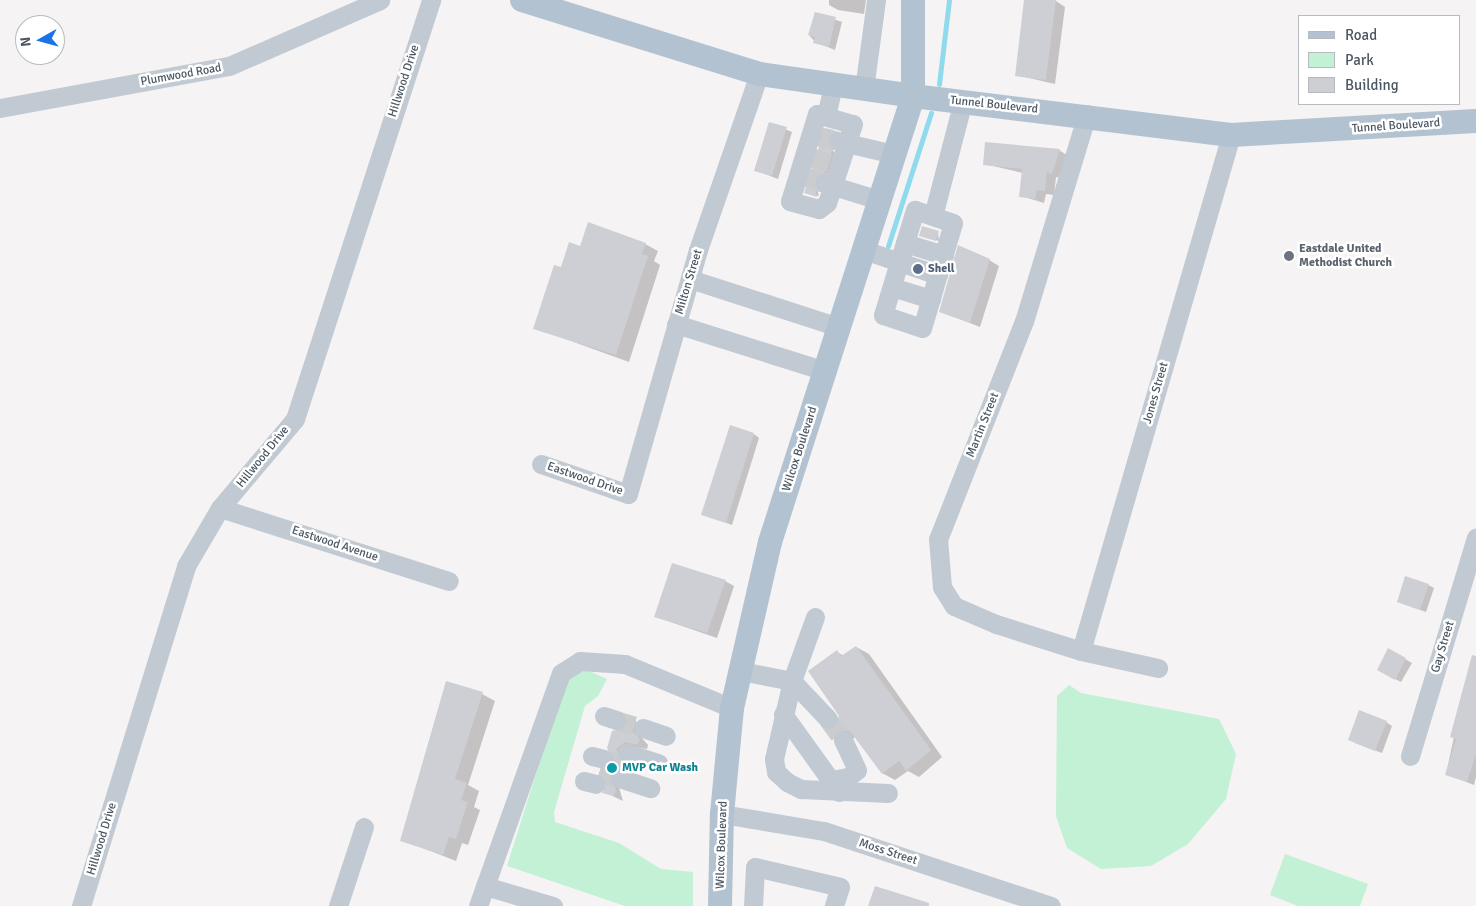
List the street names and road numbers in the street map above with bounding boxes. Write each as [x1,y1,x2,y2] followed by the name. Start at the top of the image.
[386,43,422,119] street label: Hillwood Drive
[139,61,223,89] street label: Plumwood Road
[949,93,1039,117] street label: Tunnel Boulevard
[1351,116,1441,136] street label: Tunnel Boulevard
[672,248,706,316] street label: Milton Street
[1140,361,1172,425] street label: Jones Street
[964,391,1002,459] street label: Martin Street
[780,405,820,493] street label: Wilcox Boulevard
[234,423,292,491] street label: Hillwood Drive
[545,459,625,499] street label: Eastwood Drive
[290,523,380,565] street label: Eastwood Avenue
[1428,619,1458,675] street label: Gay Street
[84,801,120,877] street label: Hillwood Drive
[713,801,731,889] street label: Wilcox Boulevard
[857,836,919,868] street label: Moss Street

